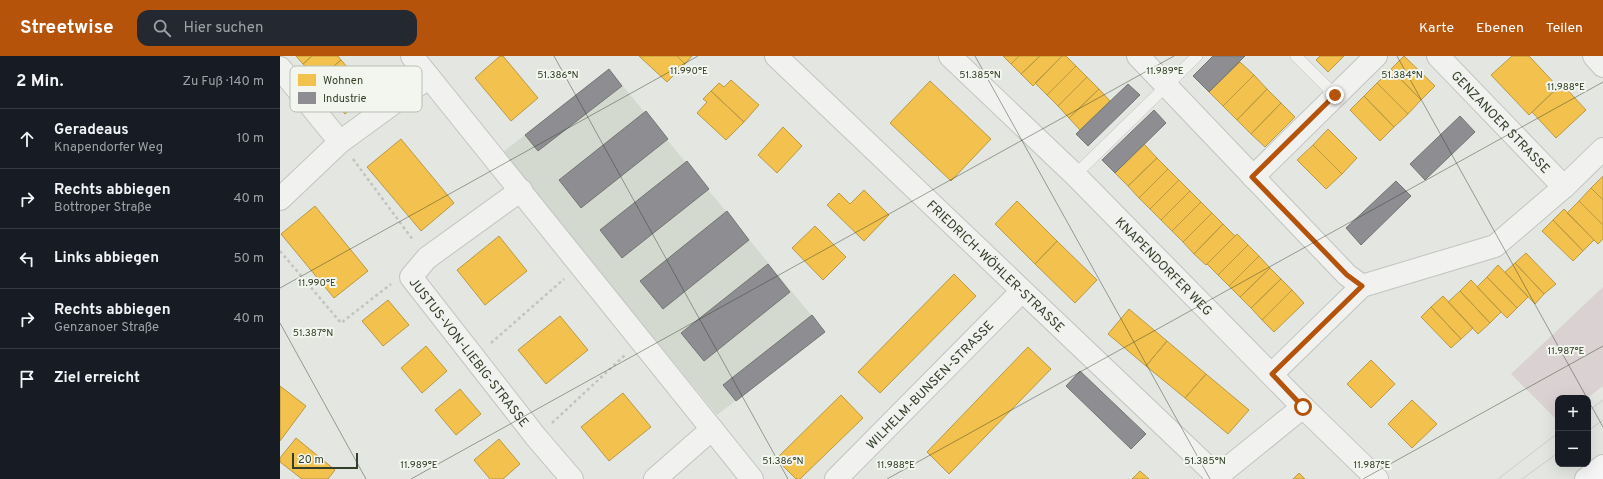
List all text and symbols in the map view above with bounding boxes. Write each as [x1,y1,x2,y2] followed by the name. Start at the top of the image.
[137,10,417,46] search box
[20,16,113,40] text: Streetwise
[151,17,173,39] icon: search
[183,19,263,38] text: Hier suchen
[1419,20,1454,37] text: Karte
[1476,20,1524,37] text: Ebenen
[1546,20,1583,37] text: Teilen
[670,65,708,78] text: 11.990°E
[1146,65,1184,78] text: 11.989°E
[290,66,422,112] legend
[1447,68,1553,177] street label: GENZANOER STRASSE
[537,69,579,82] text: 51.386°N
[959,69,1001,82] text: 51.385°N
[1381,69,1423,82] text: 51.384°N
[16,71,64,93] text: 2 Min.
[183,74,264,90] text: Zu Fuß · 140 m
[323,74,363,88] text: Wohnen
[1547,81,1585,94] text: 11.988°E
[1326,86,1344,104] route end
[323,92,367,106] text: Industrie
[54,121,129,140] text: Geradeaus
[16,128,38,150] icon: ahead
[237,131,264,147] text: 10 m
[54,140,163,156] text: Knapendorfer Weg
[54,181,171,200] text: Rechts abbiegen
[16,188,38,210] icon: right
[234,191,264,207] text: 40 m
[922,198,1067,336] street label: FRIEDRICH-WÖHLER-STRASSE
[54,200,151,216] text: Bottroper Straße
[1111,215,1215,320] street label: KNAPENDORFER WEG
[16,248,38,270] icon: left
[54,249,159,268] text: Links abbiegen
[234,251,264,267] text: 50 m
[405,275,531,431] street label: JUSTUS-VON-LIEBIG-STRASSE
[298,277,336,290] text: 11.990°E
[54,301,171,320] text: Rechts abbiegen
[16,308,38,330] icon: right
[234,311,264,327] text: 40 m
[864,318,998,453] street label: WILHELM-BUNSEN-STRASSE
[54,320,159,336] text: Genzanoer Straße
[293,327,333,340] text: 51.387°N
[1548,345,1584,358] text: 11.987°E
[16,368,38,390] icon: arrive
[54,369,140,388] text: Ziel erreicht
[1555,395,1591,467] map controls
[1555,395,1591,431] button: +
[1294,398,1312,416] route start
[1555,431,1591,467] button: −
[292,451,358,470] scale bar
[298,453,324,467] text: 20 m
[762,455,804,468] text: 51.386°N
[1184,455,1226,468] text: 51.385°N
[400,459,438,472] text: 11.989°E
[877,459,915,472] text: 11.988°E
[1354,459,1390,472] text: 11.987°E

